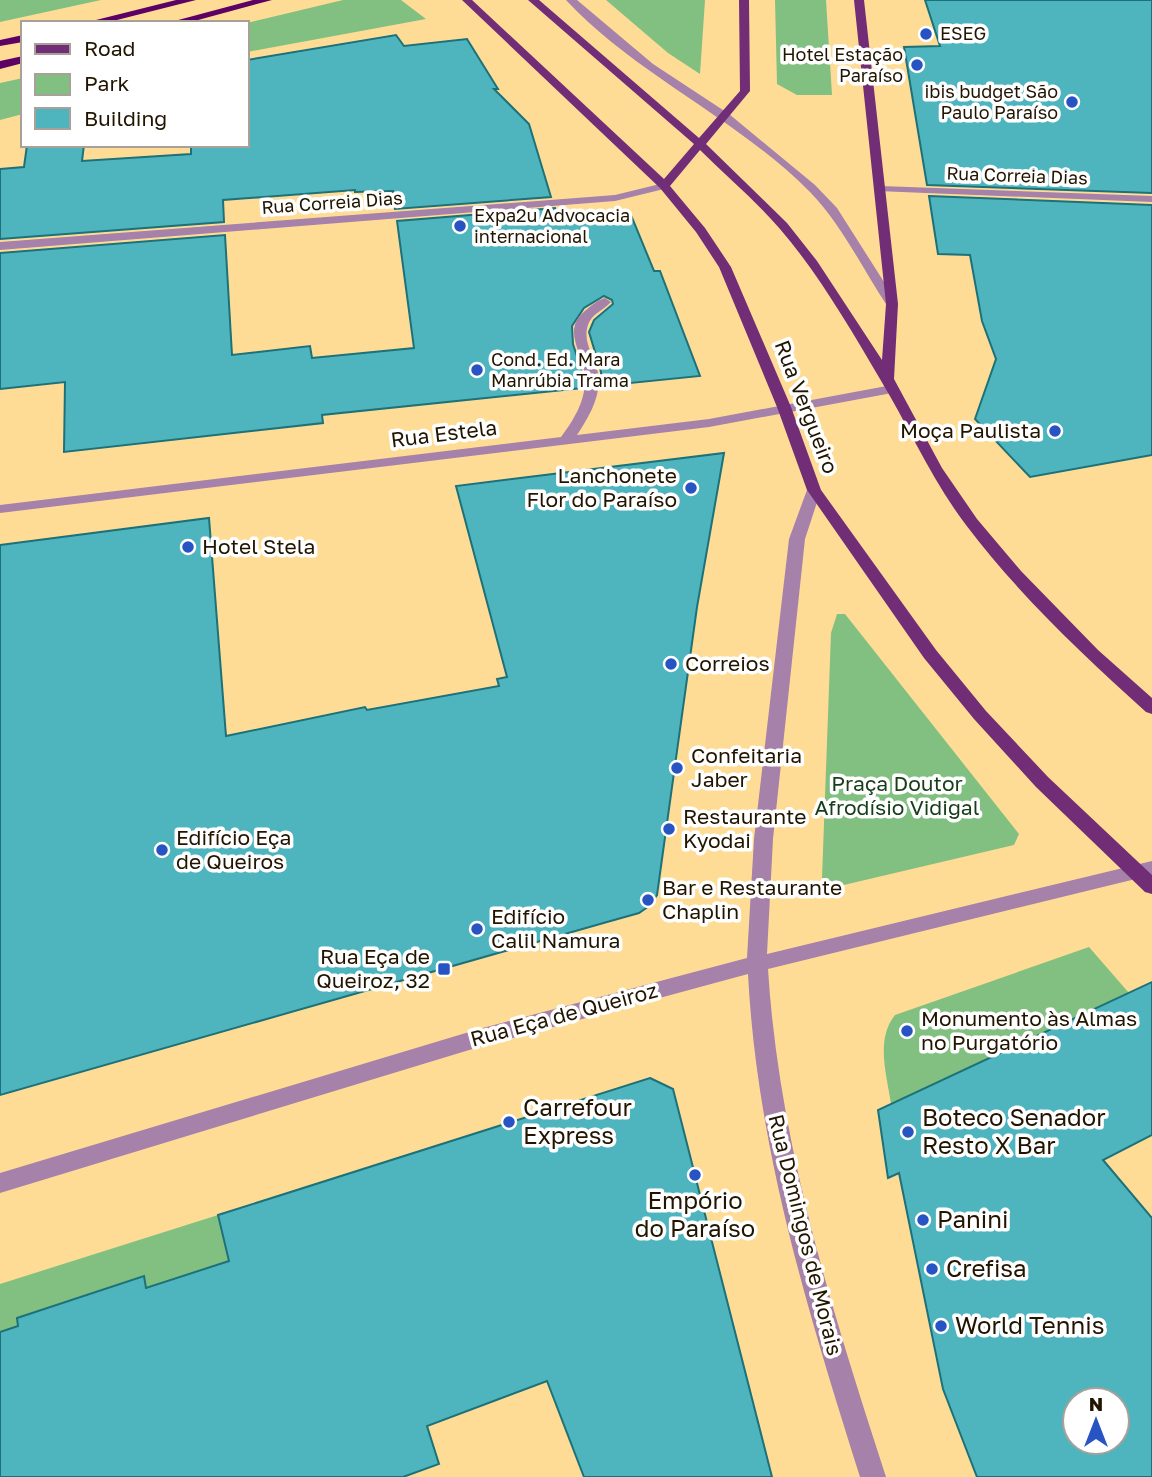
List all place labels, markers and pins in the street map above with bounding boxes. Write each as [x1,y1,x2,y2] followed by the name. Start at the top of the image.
[940,22,986,44] place label: ESEG
[918,26,934,42] marker: ESEG
[782,43,903,86] place label: Hotel Estação Paraíso
[909,57,925,73] marker: Hotel Estação Paraíso
[925,80,1058,123] place label: ibis budget São Paulo Paraíso
[1064,94,1080,110] marker: ibis budget São Paulo Paraíso
[474,204,630,247] place label: Expa2u Advocacia internacional
[452,218,468,234] marker: Expa2u Advocacia internacional
[491,348,629,391] place label: Cond. Ed. Mara Manrúbia Trama
[469,362,485,378] marker: Cond. Ed. Mara Manrúbia Trama
[900,417,1041,443] place label: Moça Paulista
[1047,423,1063,439] marker: Moça Paulista
[527,462,677,512] place label: Lanchonete Flor do Paraíso
[683,480,699,496] marker: Lanchonete Flor do Paraíso
[202,533,315,559] place label: Hotel Stela
[180,539,196,555] marker: Hotel Stela
[685,650,770,676] place label: Correios
[663,656,679,672] marker: Correios
[691,742,802,792] place label: Confeitaria Jaber
[669,760,685,776] marker: Confeitaria Jaber
[683,803,806,853] place label: Restaurante Kyodai
[661,821,677,837] marker: Restaurante Kyodai
[176,824,291,874] place label: Edifício Eça de Queiros
[154,842,170,858] marker: Edifício Eça de Queiros
[662,874,842,924] place label: Bar e Restaurante Chaplin
[640,892,656,908] marker: Bar e Restaurante Chaplin
[491,903,620,953] place label: Edifício Calil Namura
[469,921,485,937] marker: Edifício Calil Namura
[316,943,430,993] place label: Rua Eça de Queiroz, 32
[436,961,452,977] marker: Rua Eça de Queiroz, 32
[921,1005,1137,1055] place label: Monumento às Almas no Purgatório
[899,1023,915,1039] marker: Monumento às Almas no Purgatório
[523,1092,632,1149] place label: Carrefour Express
[922,1102,1106,1159] place label: Boteco Senador Resto X Bar
[501,1114,517,1130] marker: Carrefour Express
[900,1124,916,1140] marker: Boteco Senador Resto X Bar
[687,1167,703,1183] marker: Empório do Paraíso
[635,1185,755,1242] place label: Empório do Paraíso
[937,1204,1008,1233] place label: Panini
[915,1212,931,1228] marker: Panini
[946,1253,1027,1282] place label: Crefisa
[924,1261,940,1277] marker: Crefisa
[955,1310,1104,1339] place label: World Tennis
[933,1318,949,1334] marker: World Tennis

